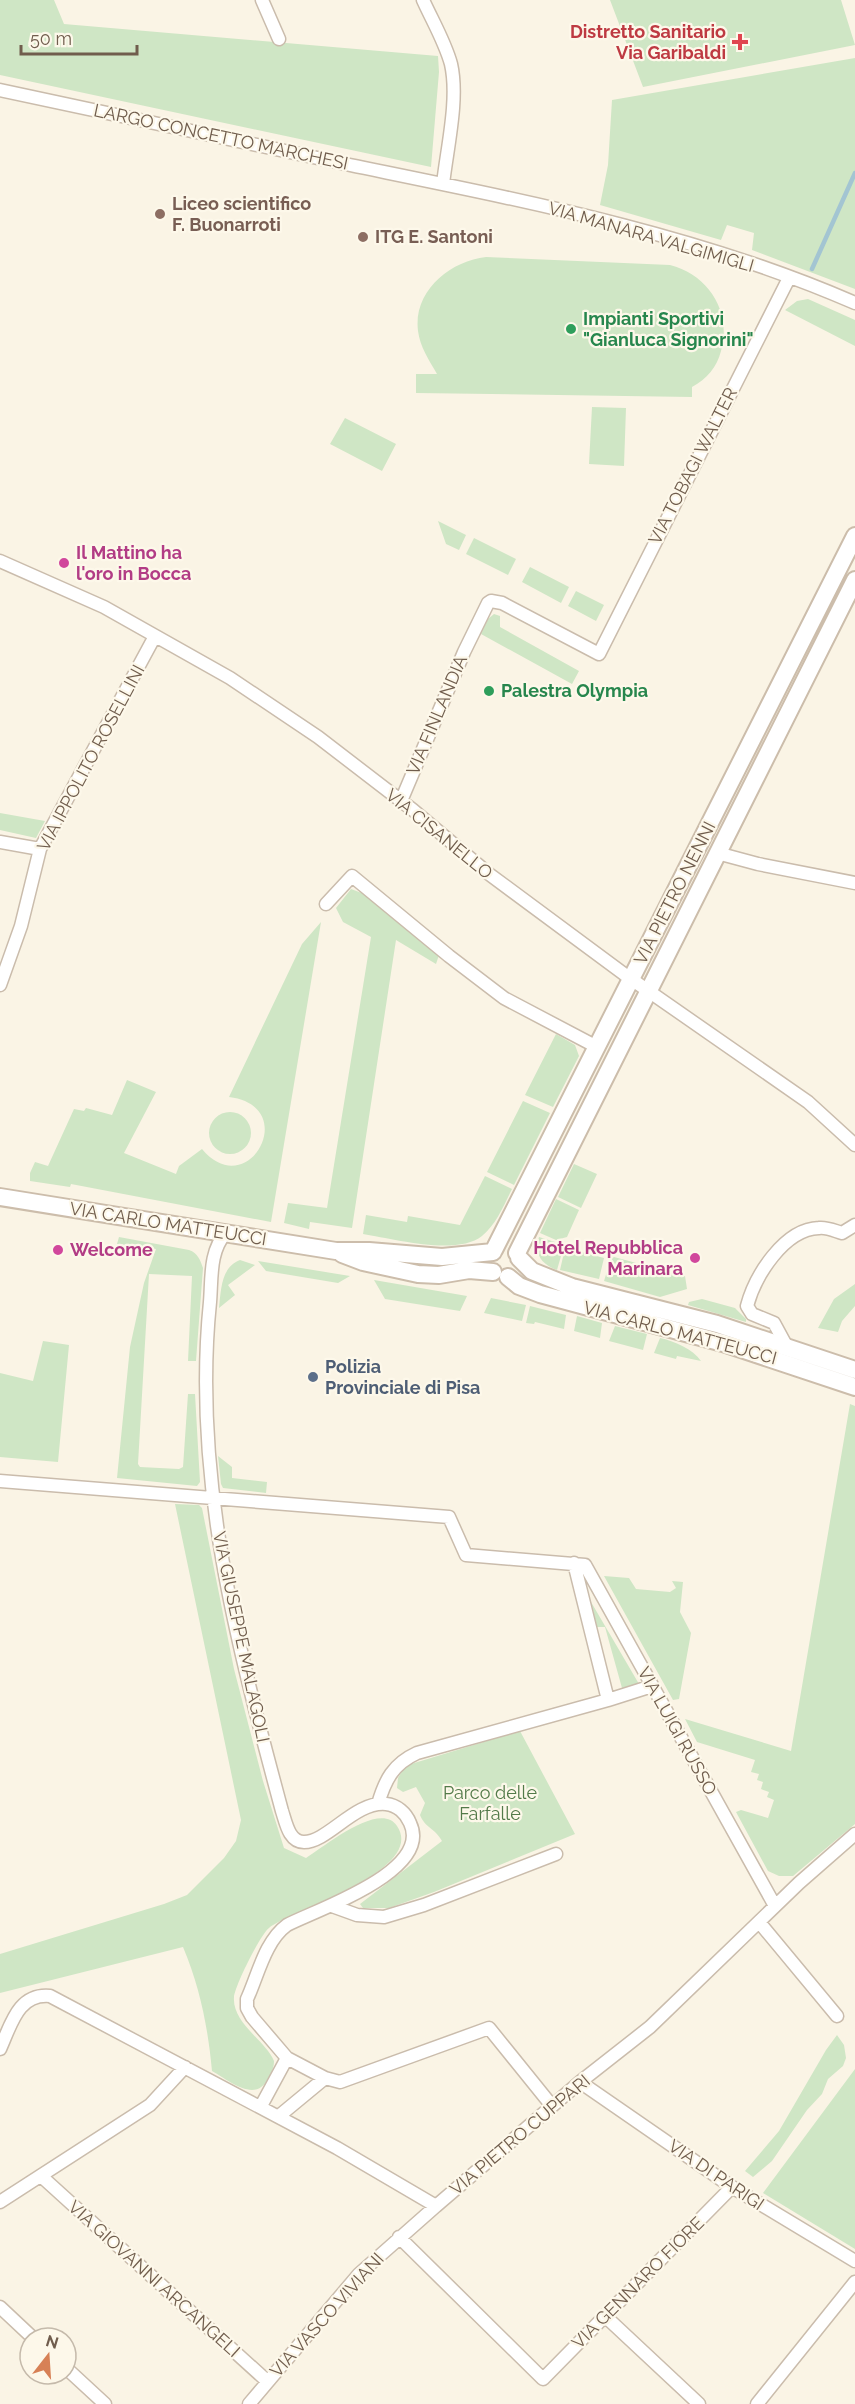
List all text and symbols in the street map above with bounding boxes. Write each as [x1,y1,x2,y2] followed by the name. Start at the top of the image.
[21,18,136,56] scale bar
[570,21,726,63] place label: Distretto Sanitario Via Garibaldi
[30,28,72,49] text: 50 m
[731,33,749,51] marker: Distretto Sanitario Via Garibaldi
[92,99,350,174] street label: LARGO CONCETTO MARCHESI
[172,193,311,235] place label: Liceo scientifico F. Buonarroti
[546,197,756,276] street label: VIA MANARA VALGIMIGLI
[153,207,167,221] marker: Liceo scientifico F. Buonarroti
[375,226,493,247] place label: ITG E. Santoni
[356,230,370,244] marker: ITG E. Santoni
[583,308,753,350] place label: Impianti Sportivi "Gianluca Signorini"
[564,322,578,336] marker: Impianti Sportivi "Gianluca Signorini"
[644,384,741,548] street label: VIA TOBAGI WALTER
[76,542,191,584] place label: Il Mattino ha l'oro in Bocca
[57,556,71,570] marker: Il Mattino ha l'oro in Bocca
[402,652,471,778] street label: VIA FINLANDIA
[32,661,149,854] street label: VIA IPPOLITO ROSELLINI
[501,680,648,701] place label: Palestra Olympia
[482,684,496,698] marker: Palestra Olympia
[382,784,497,883] street label: VIA CISANELLO
[629,818,720,968] street label: VIA PIETRO NENNI
[68,1198,268,1249] street label: VIA CARLO MATTEUCCI
[533,1237,683,1279] place label: Hotel Repubblica Marinara
[70,1239,153,1260] place label: Welcome
[51,1243,65,1257] marker: Welcome
[688,1251,702,1265] marker: Hotel Repubblica Marinara
[581,1297,779,1368] street label: VIA CARLO MATTEUCCI
[325,1356,480,1398] place label: Polizia Provinciale di Pisa
[306,1370,320,1384] marker: Polizia Provinciale di Pisa
[209,1529,274,1744] street label: VIA GIUSEPPE MALAGOLI
[633,1663,721,1799] street label: VIA LUIGI RUSSO
[443,1782,537,1824] park label: Parco delle Farfalle
[445,2070,594,2199] street label: VIA PIETRO CUPPARI
[664,2135,768,2214] street label: VIA DI PARIGI
[64,2196,245,2361] street label: VIA GIOVANNI ARCANGELI
[567,2212,708,2353] street label: VIA GENNARO FIORE
[265,2248,388,2381] street label: VIA VASCO VIVIANI
[18,2326,78,2386] north arrow
[44,2331,61,2353] text: N

